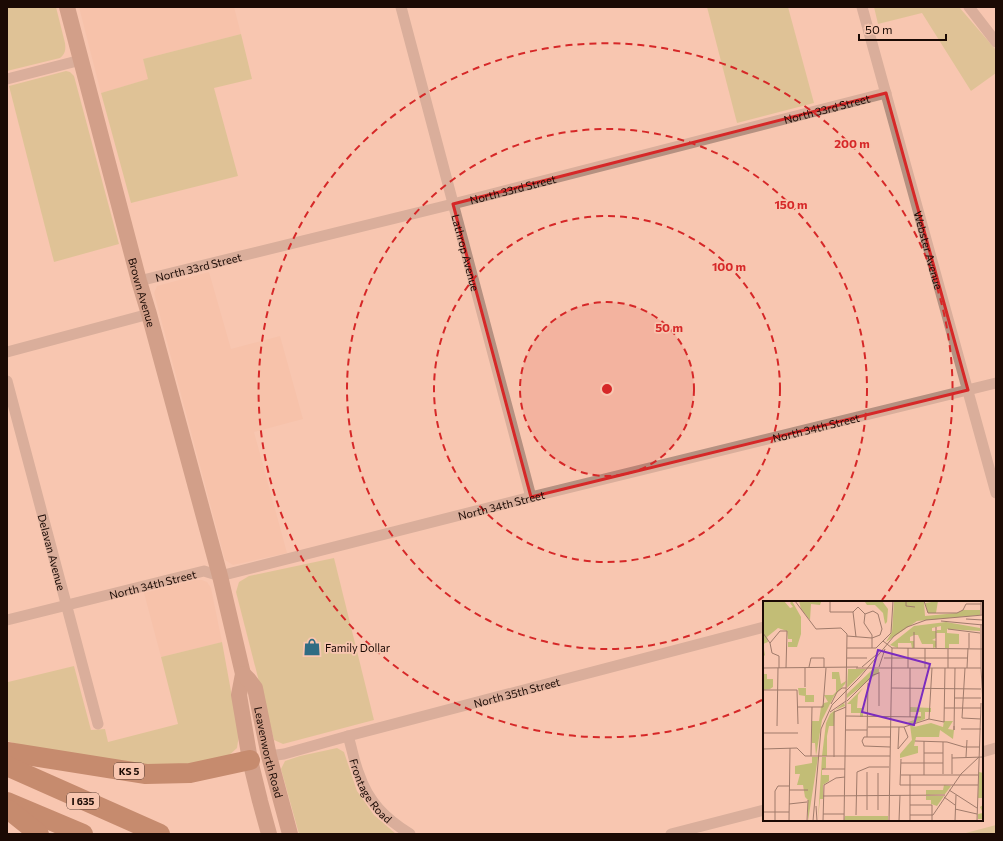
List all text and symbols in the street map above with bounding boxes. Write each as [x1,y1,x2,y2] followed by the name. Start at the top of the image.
[859,16,946,42] scale bar
[865,22,893,36] text: 50 m
[782,91,872,126] street label: North 33rd Street
[834,136,870,150] text: 200 m
[468,171,558,206] street label: North 33rd Street
[774,197,808,211] text: 150 m
[912,209,946,291] street label: Webster Avenue
[450,213,483,293] street label: Lathrop Avenue
[154,249,243,283] street label: North 33rd Street
[127,256,159,328] street label: Brown Avenue
[712,259,746,273] text: 100 m
[655,320,683,334] text: 50 m
[600,382,614,396] centre of rings
[771,410,861,444] street label: North 34th Street
[456,487,547,522] street label: North 34th Street
[36,512,69,592] street label: Delavan Avenue
[108,567,198,601] street label: North 34th Street
[763,601,983,821] inset map
[302,637,322,657] shop icon: Family Dollar
[325,641,391,654] place label: Family Dollar
[472,674,562,709] street label: North 35th Street
[252,705,286,799] street label: Leavenworth Road
[348,757,395,825] street label: Frontage Road
[114,763,144,779] road number: KS 5
[67,793,99,809] road number: I 635

